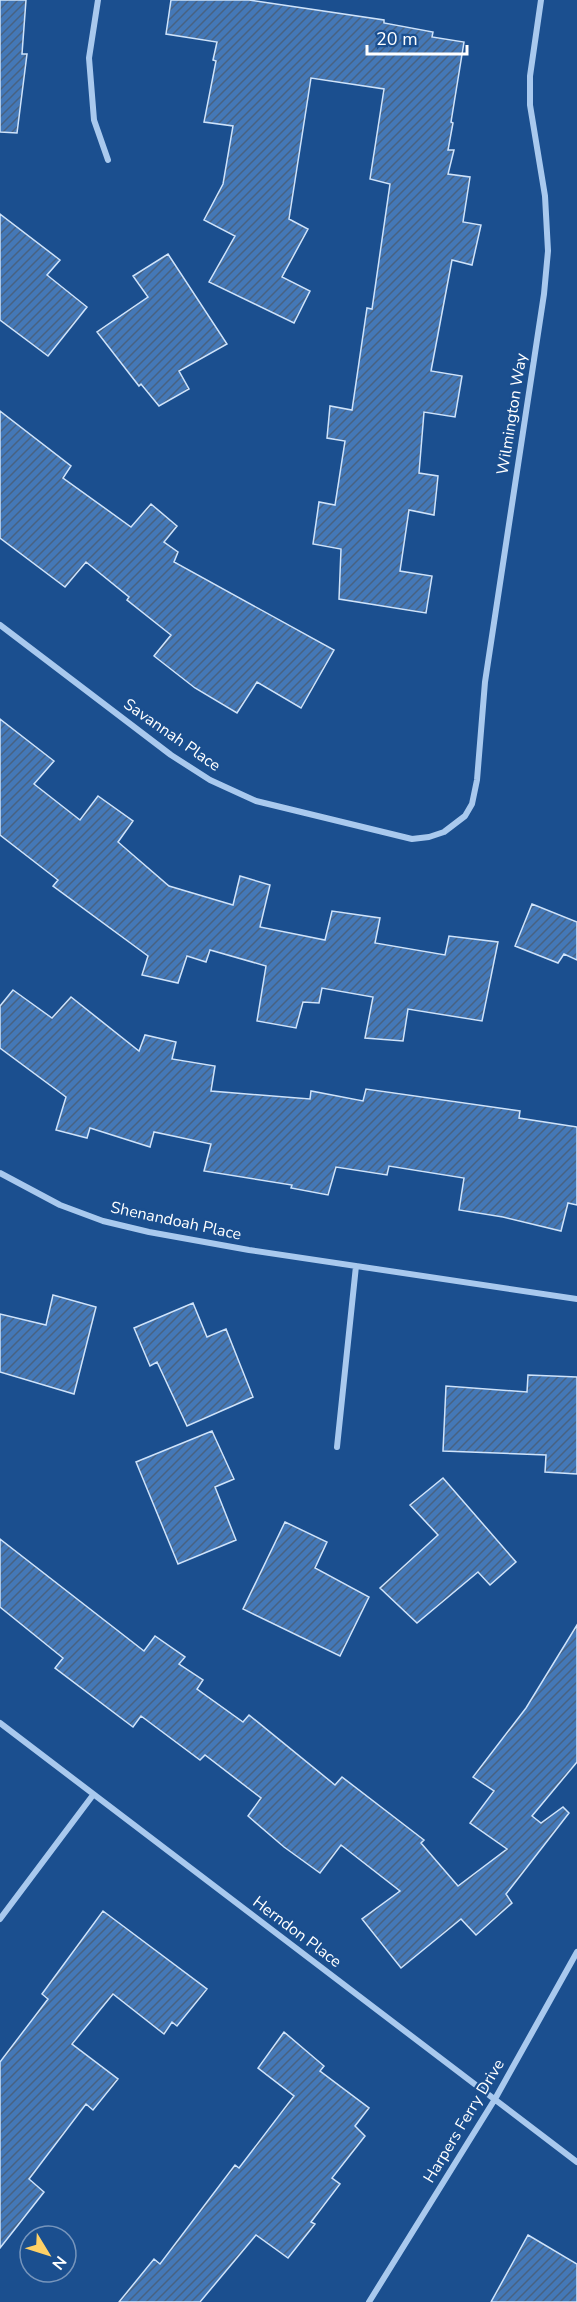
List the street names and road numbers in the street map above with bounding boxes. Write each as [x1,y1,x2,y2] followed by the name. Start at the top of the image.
[492,351,533,476] street label: Wilmington Way
[119,693,225,777] street label: Savannah Place
[109,1196,243,1246] street label: Shenandoah Place
[248,1891,346,1973] street label: Herndon Place
[418,2055,510,2187] street label: Harpers Ferry Drive

